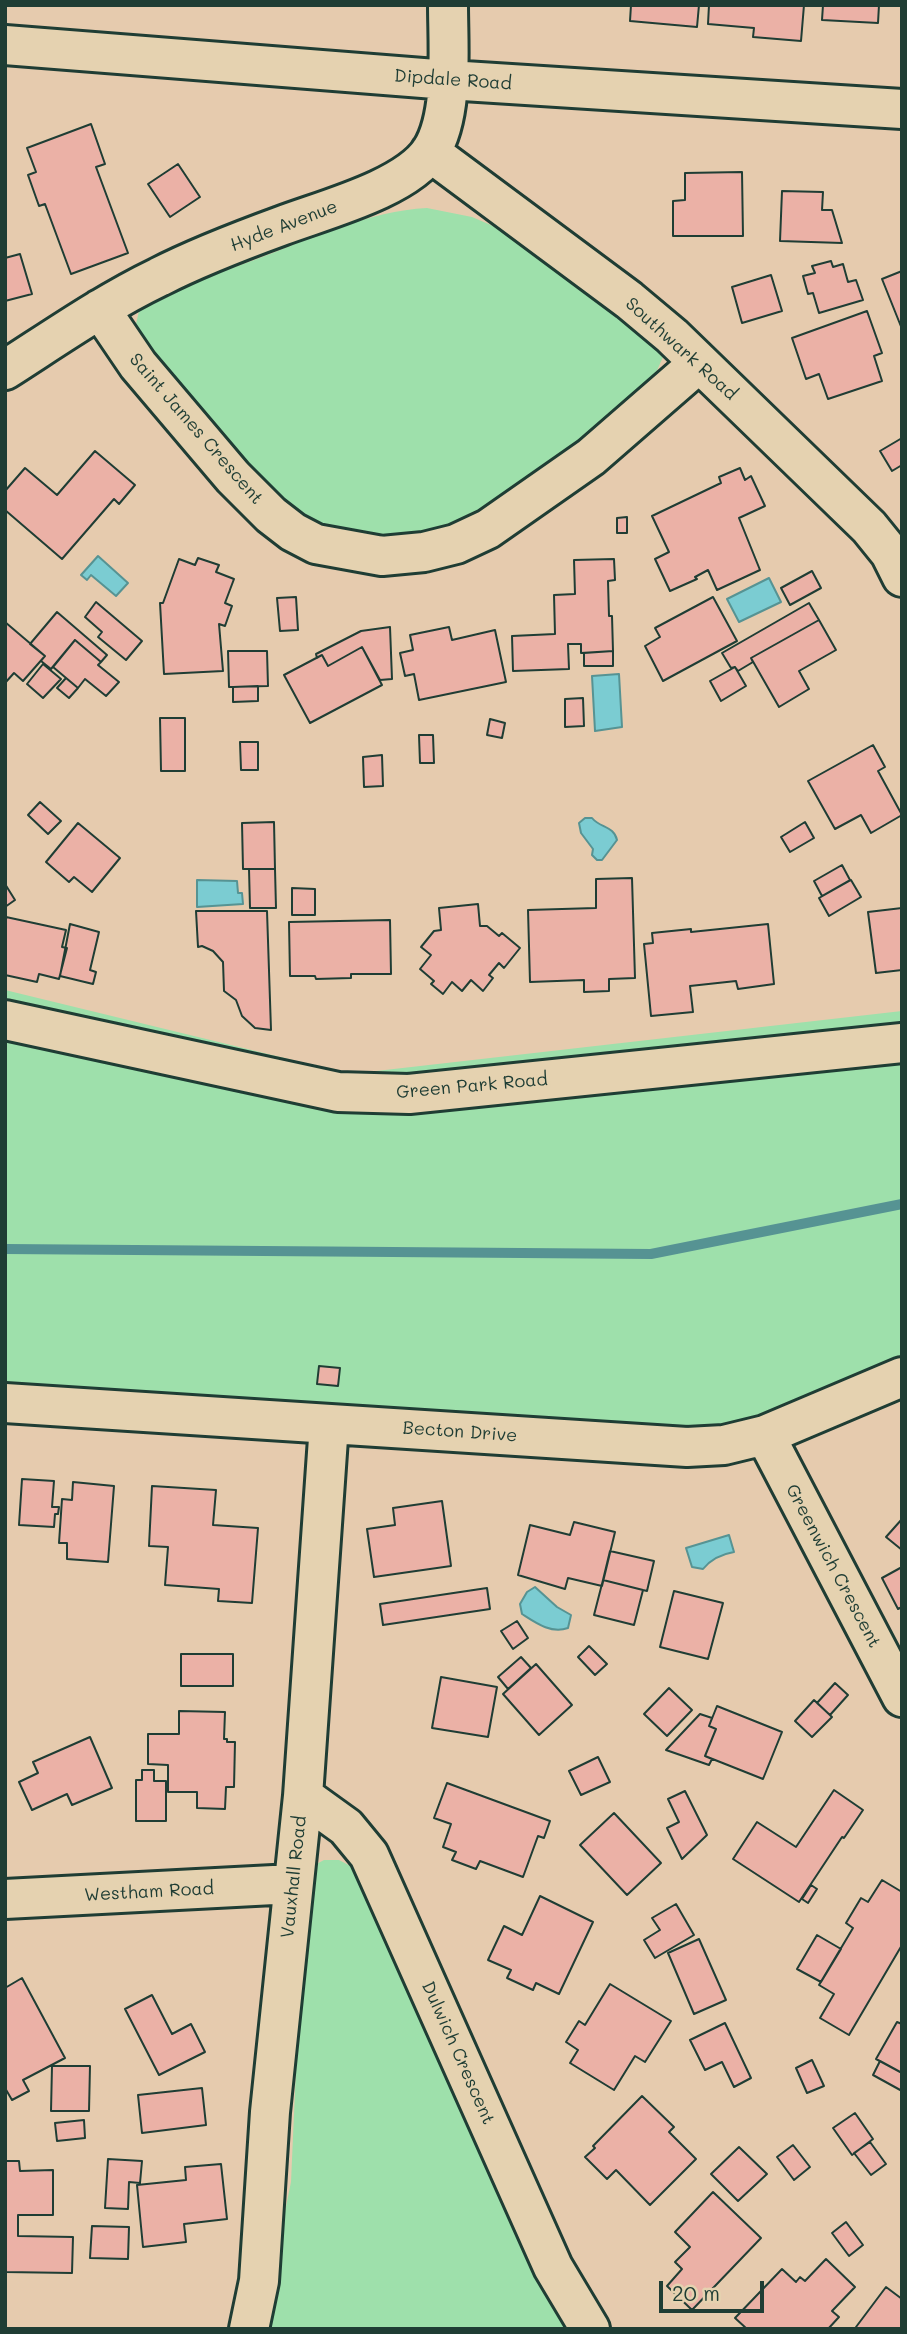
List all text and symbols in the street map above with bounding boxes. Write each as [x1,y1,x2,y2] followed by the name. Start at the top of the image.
[393,65,513,95] street label: Dipdale Road
[227,196,341,256] street label: Hyde Avenue
[621,293,741,405] street label: Southwark Road
[125,349,267,509] street label: Saint James Crescent
[395,1069,549,1103] street label: Green Park Road
[402,1417,518,1447] street label: Becton Drive
[781,1481,885,1651] street label: Greenwich Crescent
[277,1815,311,1939] street label: Vauxhall Road
[84,1878,214,1906] street label: Westham Road
[417,1978,499,2128] street label: Dulwich Crescent
[662,2268,767,2312] scale bar
[672,2279,720,2306] text: 20 m

